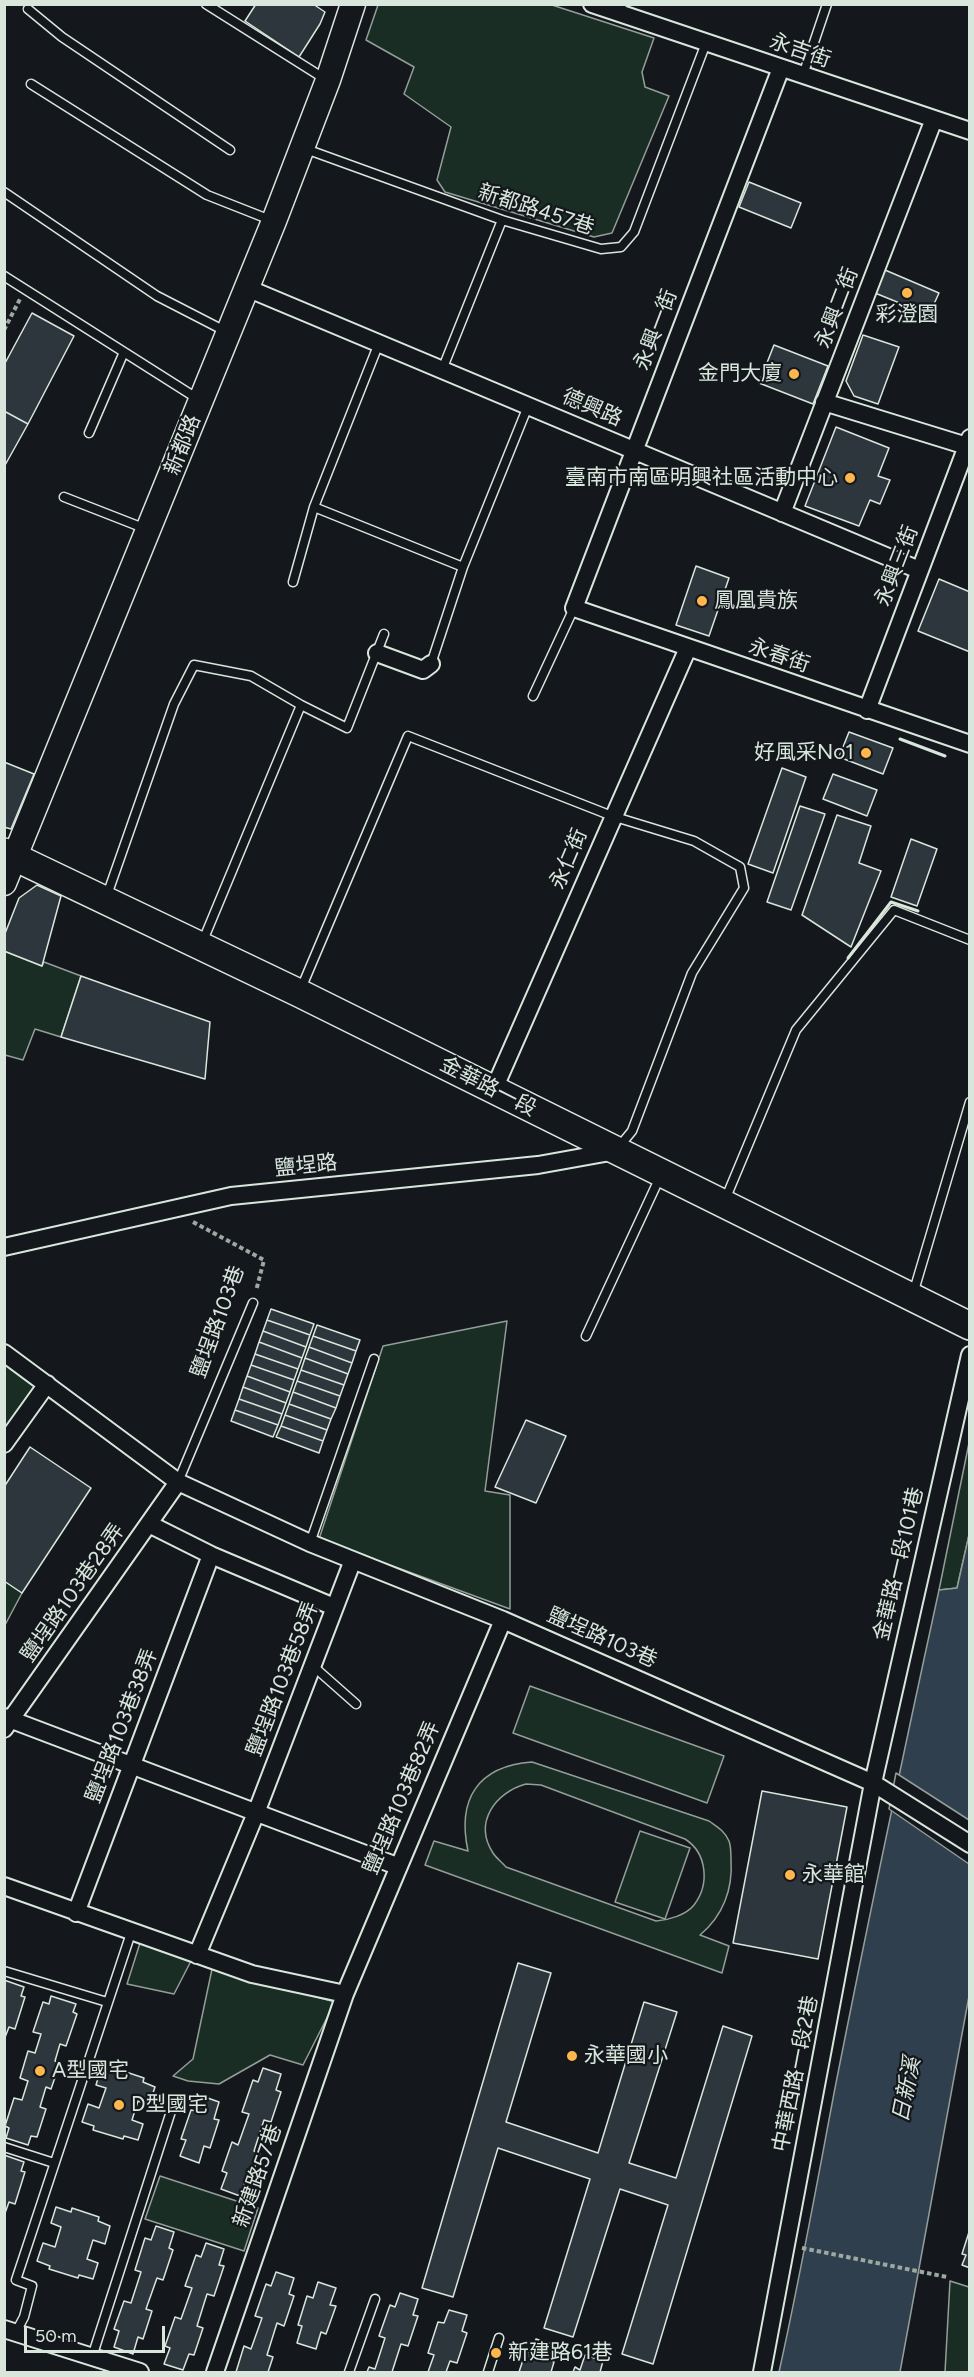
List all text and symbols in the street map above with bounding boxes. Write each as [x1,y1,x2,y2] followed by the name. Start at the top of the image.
[766,29,834,73] street label: 永吉街
[475,179,597,241] street label: 新都路457巷
[810,264,864,352] street label: 永興二街
[629,286,683,374] street label: 永興一街
[900,286,914,300] marker: 彩澄園
[876,302,938,328] place label: 彩澄園
[698,361,782,387] place label: 金門大廈
[787,367,801,381] marker: 金門大廈
[558,384,626,432] street label: 德興路
[160,411,206,479] street label: 新都路
[565,465,838,491] place label: 臺南市南區明興社區活動中心
[843,471,857,485] marker: 臺南市南區明興社區活動中心
[870,522,924,610] street label: 永興三街
[714,588,798,614] place label: 鳳凰貴族
[695,594,709,608] marker: 鳳凰貴族
[745,634,813,678] street label: 永春街
[754,740,854,766] place label: 好風采No1
[859,746,873,760] marker: 好風采No1
[545,825,593,893] street label: 永仁街
[436,1052,540,1122] street label: 金華路一段
[273,1150,339,1182] street label: 鹽埕路
[186,1262,250,1382] street label: 鹽埕路103巷
[869,1485,929,1643] street label: 金華路一段101巷
[16,1519,130,1667] street label: 鹽埕路103巷28弄
[242,1598,324,1760] street label: 鹽埕路103巷58弄
[543,1603,661,1673] street label: 鹽埕路103巷
[81,1645,163,1807] street label: 鹽埕路103巷38弄
[359,1718,445,1878] street label: 鹽埕路103巷82弄
[802,1862,865,1888] place label: 永華館
[783,1868,797,1882] marker: 永華館
[768,1994,824,2154] street label: 中華西路一段2巷
[584,2043,668,2069] place label: 永華國小
[565,2049,579,2063] marker: 永華國小
[888,2055,926,2125] water label: 日新溪
[52,2058,129,2084] place label: A型國宅
[33,2064,47,2078] marker: A型國宅
[131,2092,208,2118] place label: D型國宅
[112,2098,126,2112] marker: D型國宅
[229,2121,287,2231] street label: 新建路57巷
[27,2314,168,2352] scale bar
[35,2325,77,2347] text: 50 m
[508,2340,613,2366] place label: 新建路61巷
[489,2346,503,2360] marker: 新建路61巷

